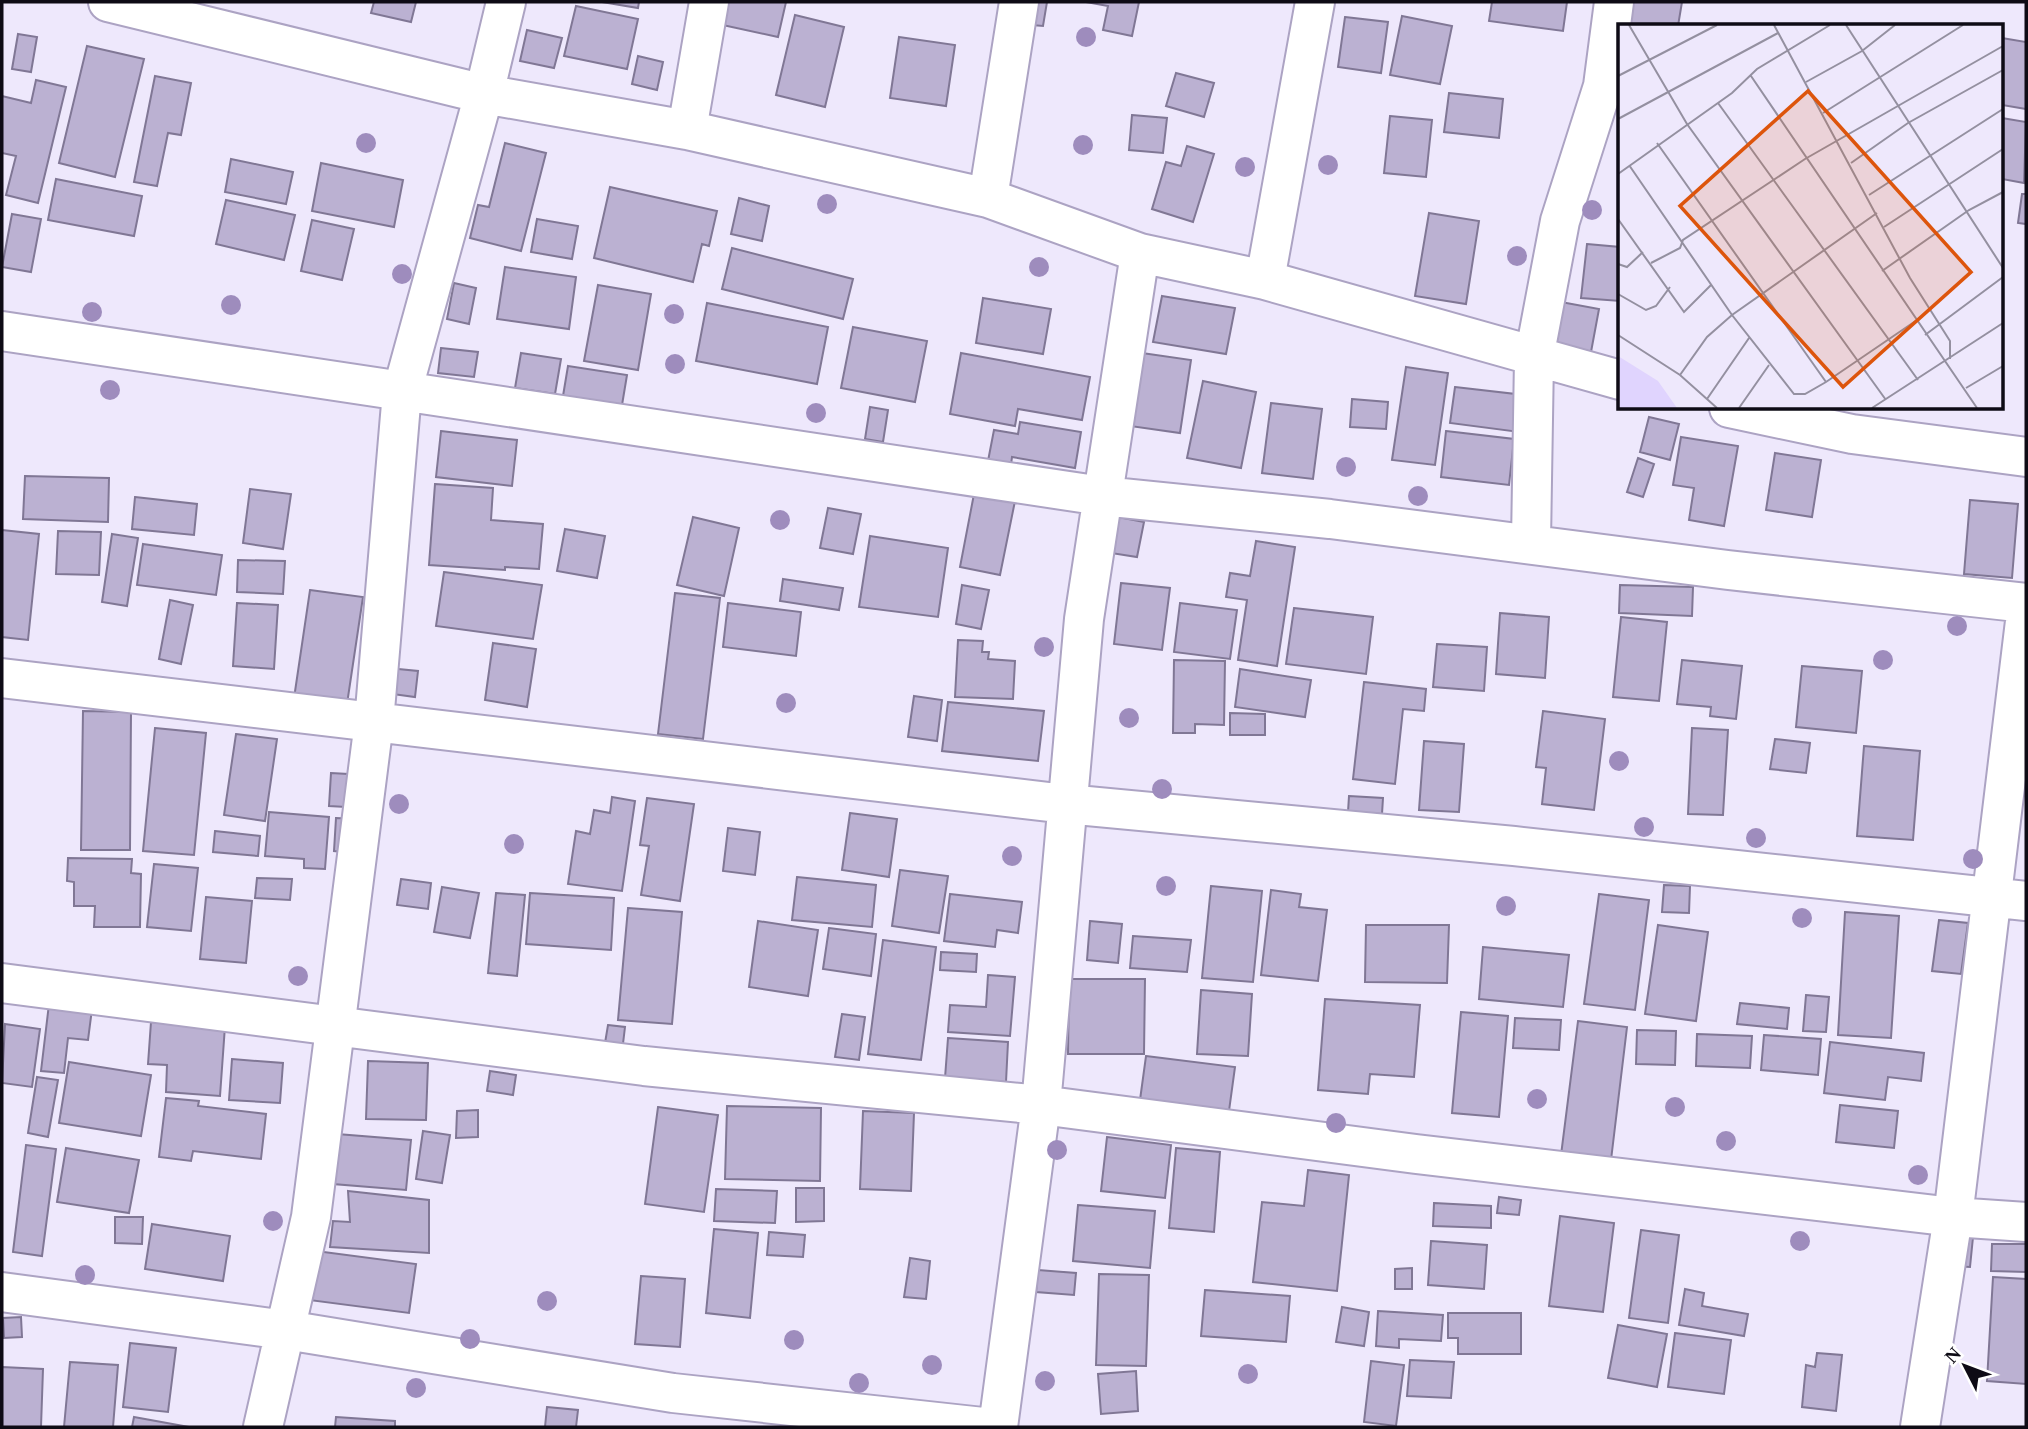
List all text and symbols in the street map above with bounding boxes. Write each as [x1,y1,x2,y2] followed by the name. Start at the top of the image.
[1618,24,2004,410] inset map
[1930,1331,2000,1401] north arrow
[1940,1343,1965,1367] text: N

